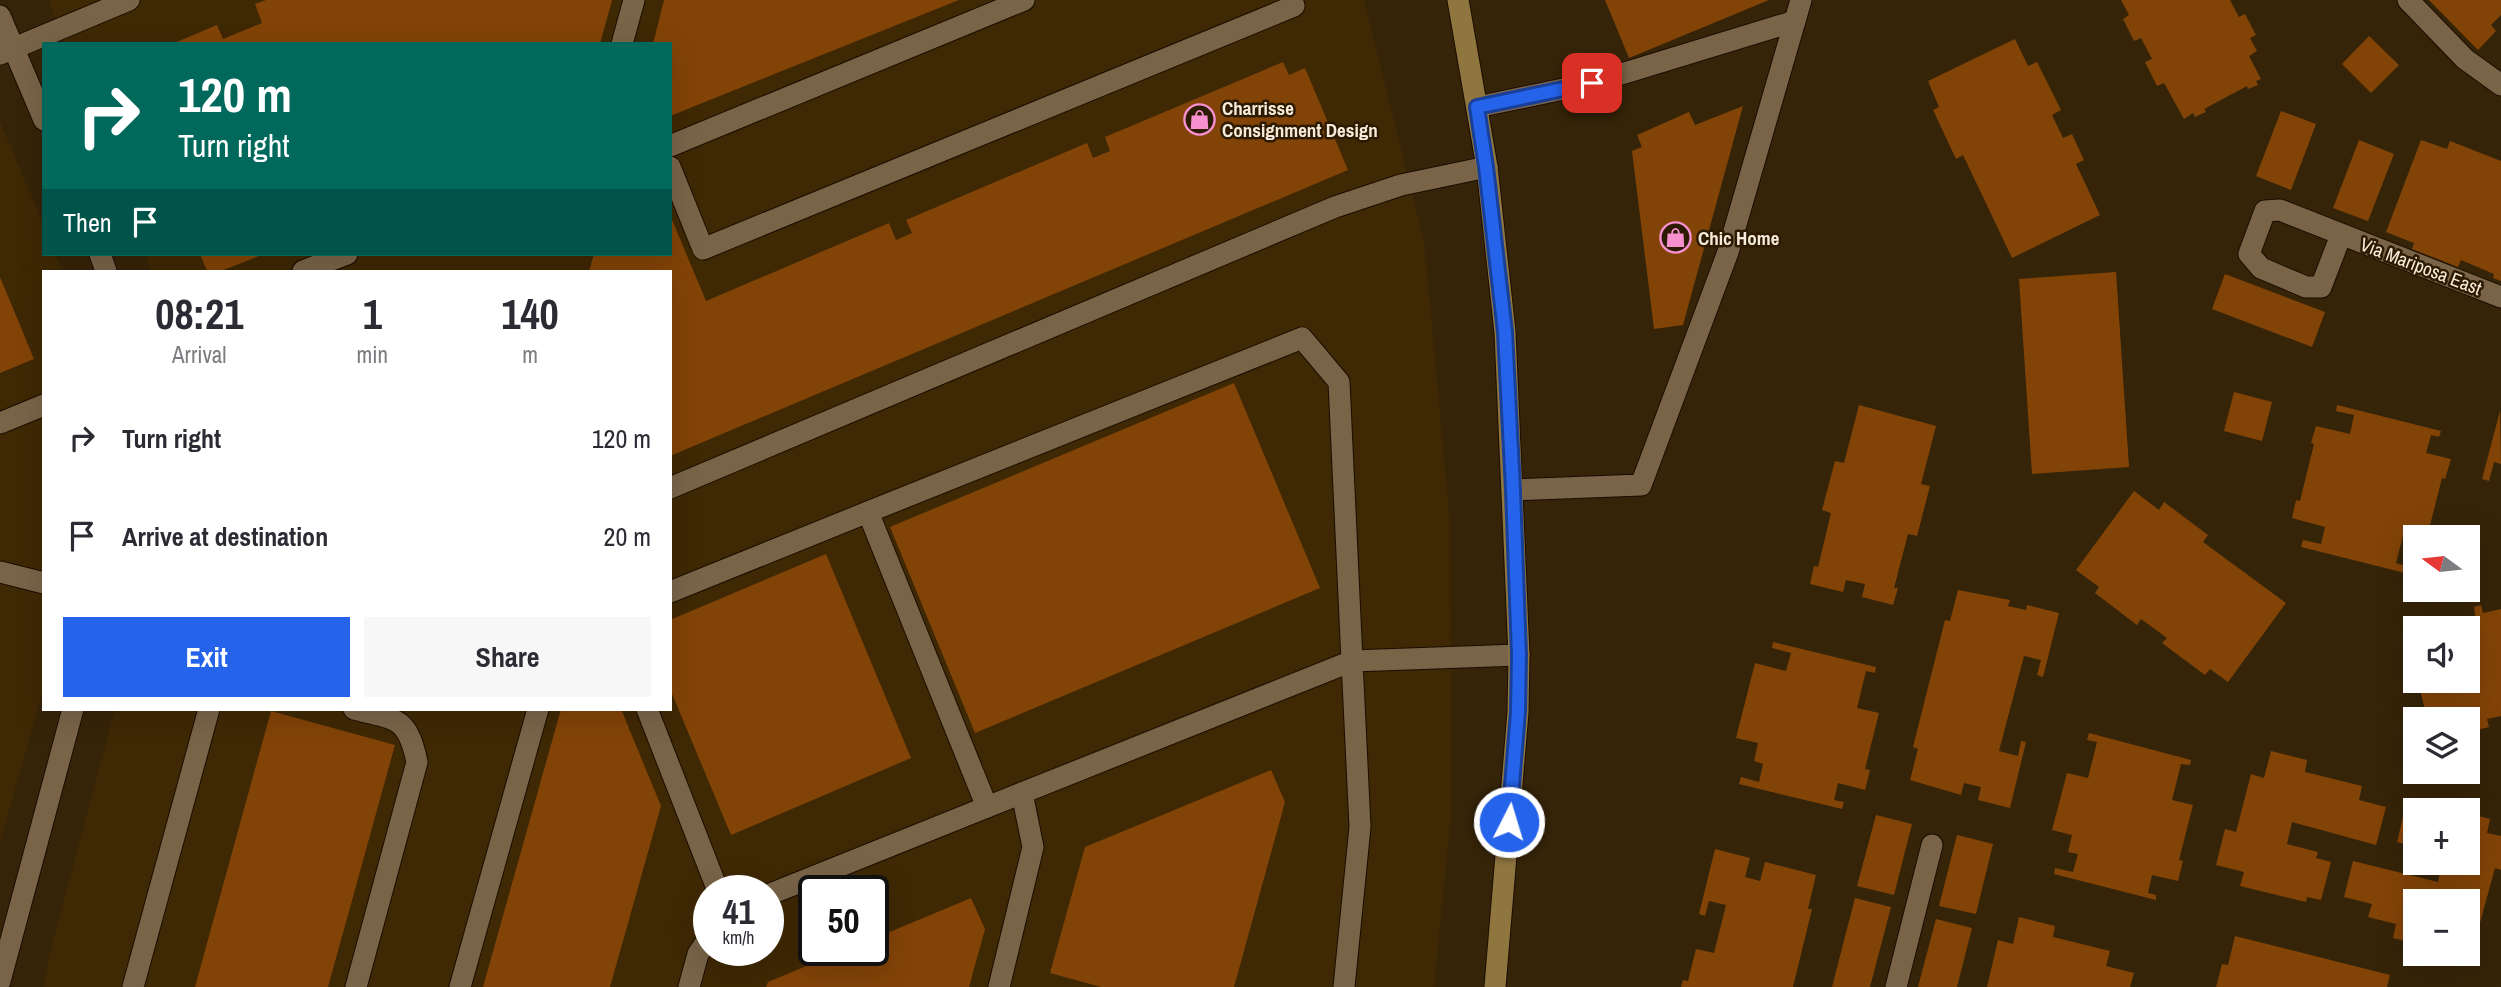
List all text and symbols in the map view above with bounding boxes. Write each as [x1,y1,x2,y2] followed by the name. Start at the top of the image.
[1562,53,1622,113] pin
[178,61,292,127] text: 120 m
[1573,64,1611,102] icon: arrive
[63,70,154,161] icon: right
[1222,95,1378,143] place label: Charrisse Consignment Design
[1182,102,1216,136] shop icon: Charrisse Consignment Design
[178,124,290,167] text: Turn right
[126,203,164,241] icon: arrive
[63,205,112,240] text: Then
[1658,221,1692,255] shop icon: Chic Home
[1698,225,1780,251] place label: Chic Home
[2357,231,2486,301] street label: Via Mariposa East
[155,286,243,342] text: 08:21
[363,286,382,342] text: 1
[501,286,559,342] text: 140
[172,339,227,370] text: Arrival
[357,339,388,370] text: min
[522,339,538,370] text: m
[63,419,101,457] icon: right
[122,421,221,456] text: Turn right
[592,421,651,456] text: 120 m
[63,517,101,555] icon: arrive
[122,519,328,554] text: Arrive at destination
[604,519,651,554] text: 20 m
[2403,525,2480,602] north arrow
[2403,525,2480,966] map controls
[2403,616,2480,693] button: sound
[63,617,350,697] button: Exit
[364,617,651,697] button: Share
[2403,707,2480,784] button: layers
[1472,785,1546,859] position arrow
[2403,798,2480,875] button: +
[798,875,889,966] speed limit sign: 50
[723,888,754,935] text: 41
[2403,889,2480,966] button: −
[723,925,755,950] text: km/h

